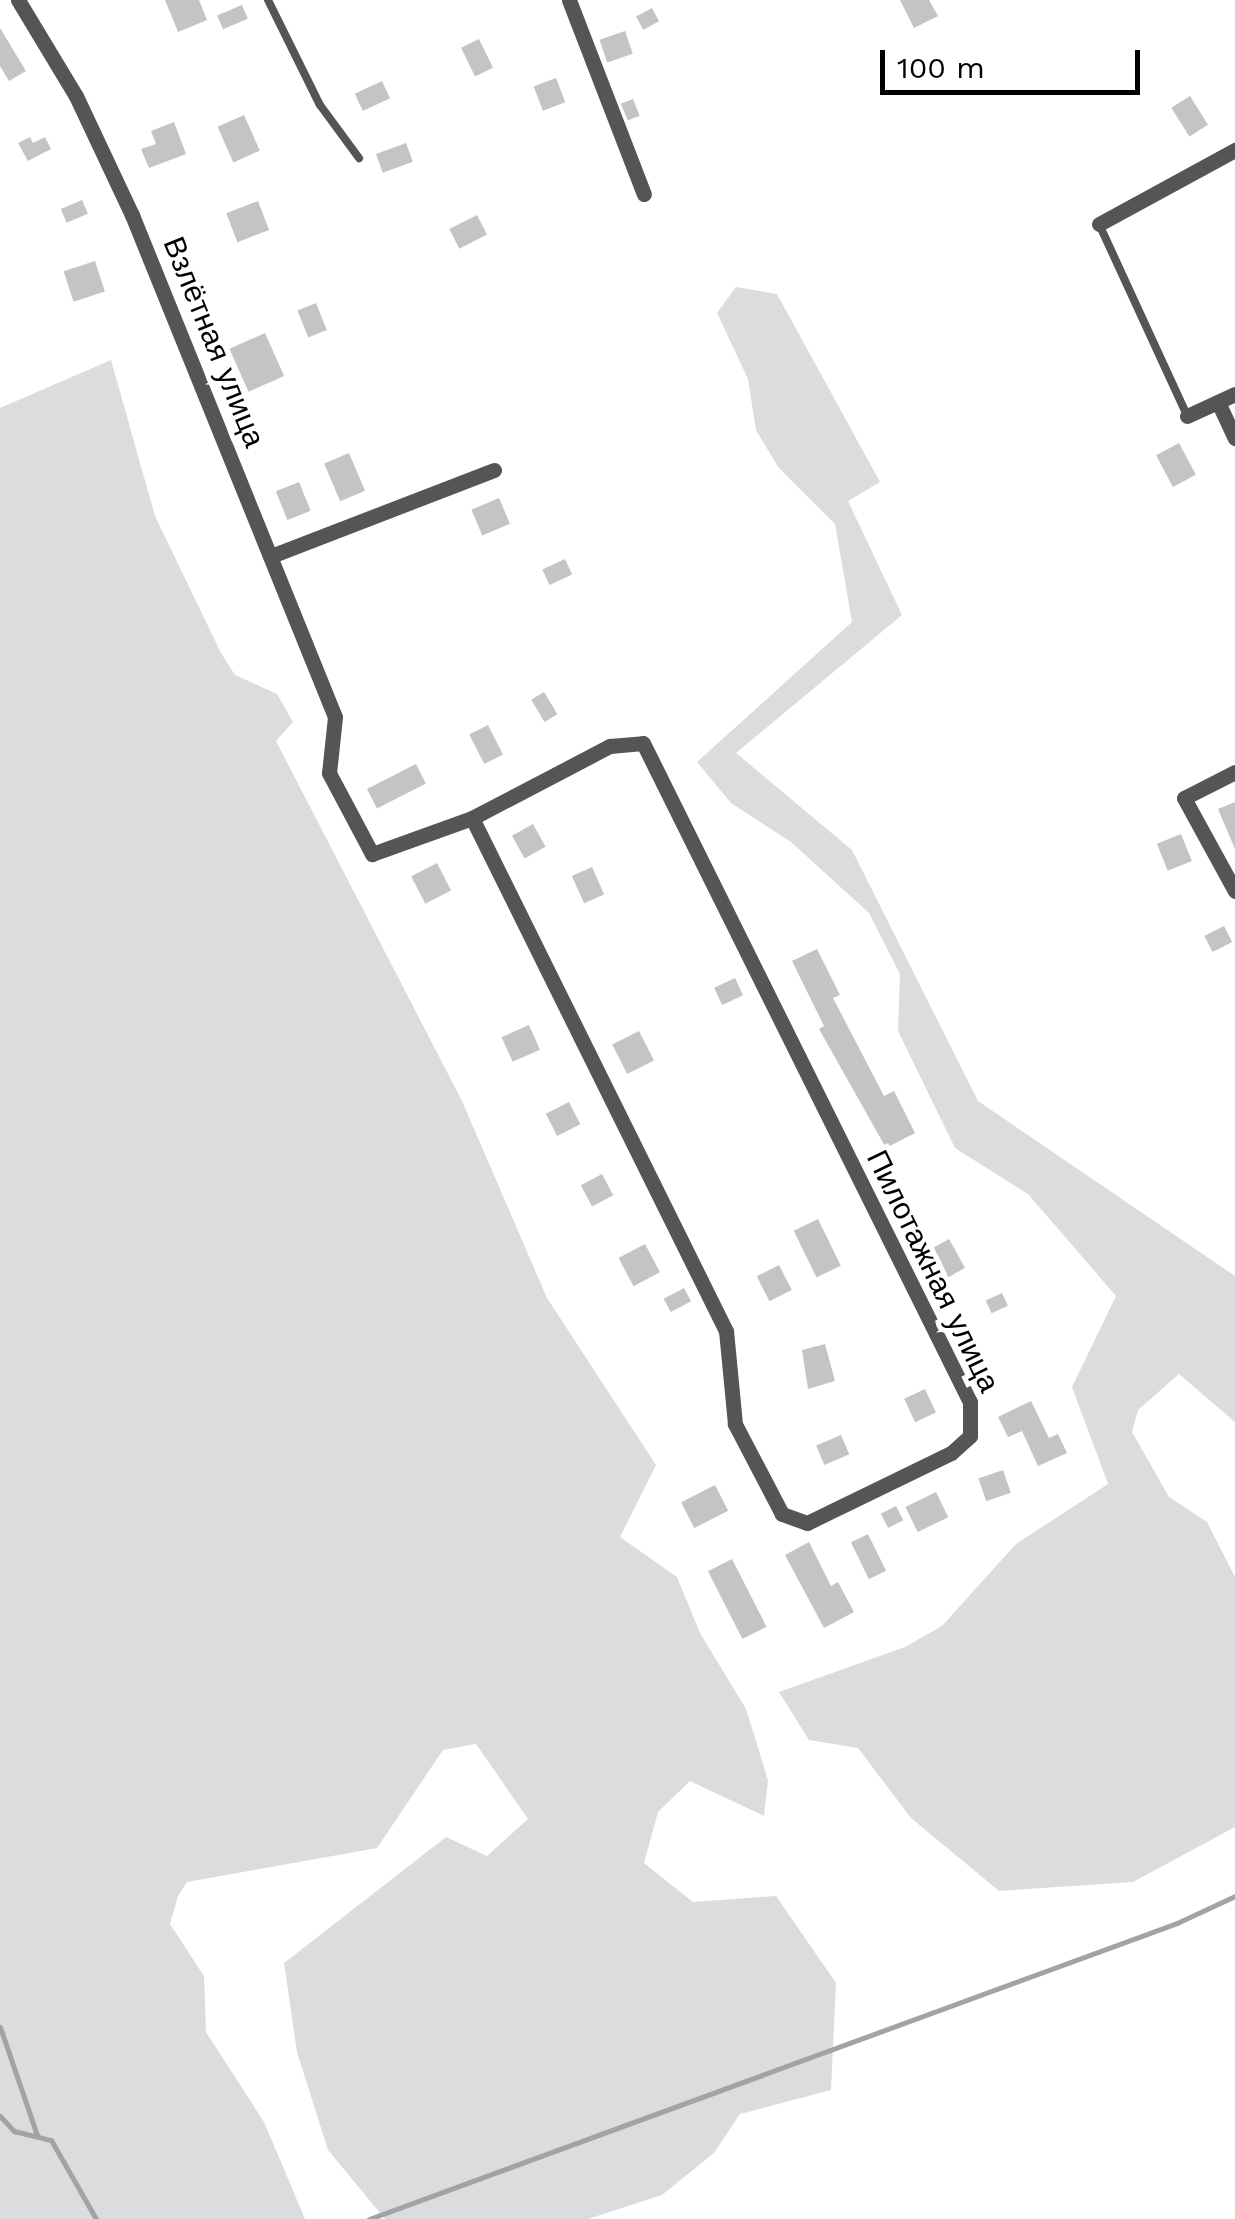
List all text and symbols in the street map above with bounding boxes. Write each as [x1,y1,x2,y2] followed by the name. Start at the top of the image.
[885,30,1145,92] scale bar
[897,50,985,85] text: 100 m
[155,232,273,452] street label: Взлётная улица
[859,1144,1007,1398] street label: Пилотажная улица

